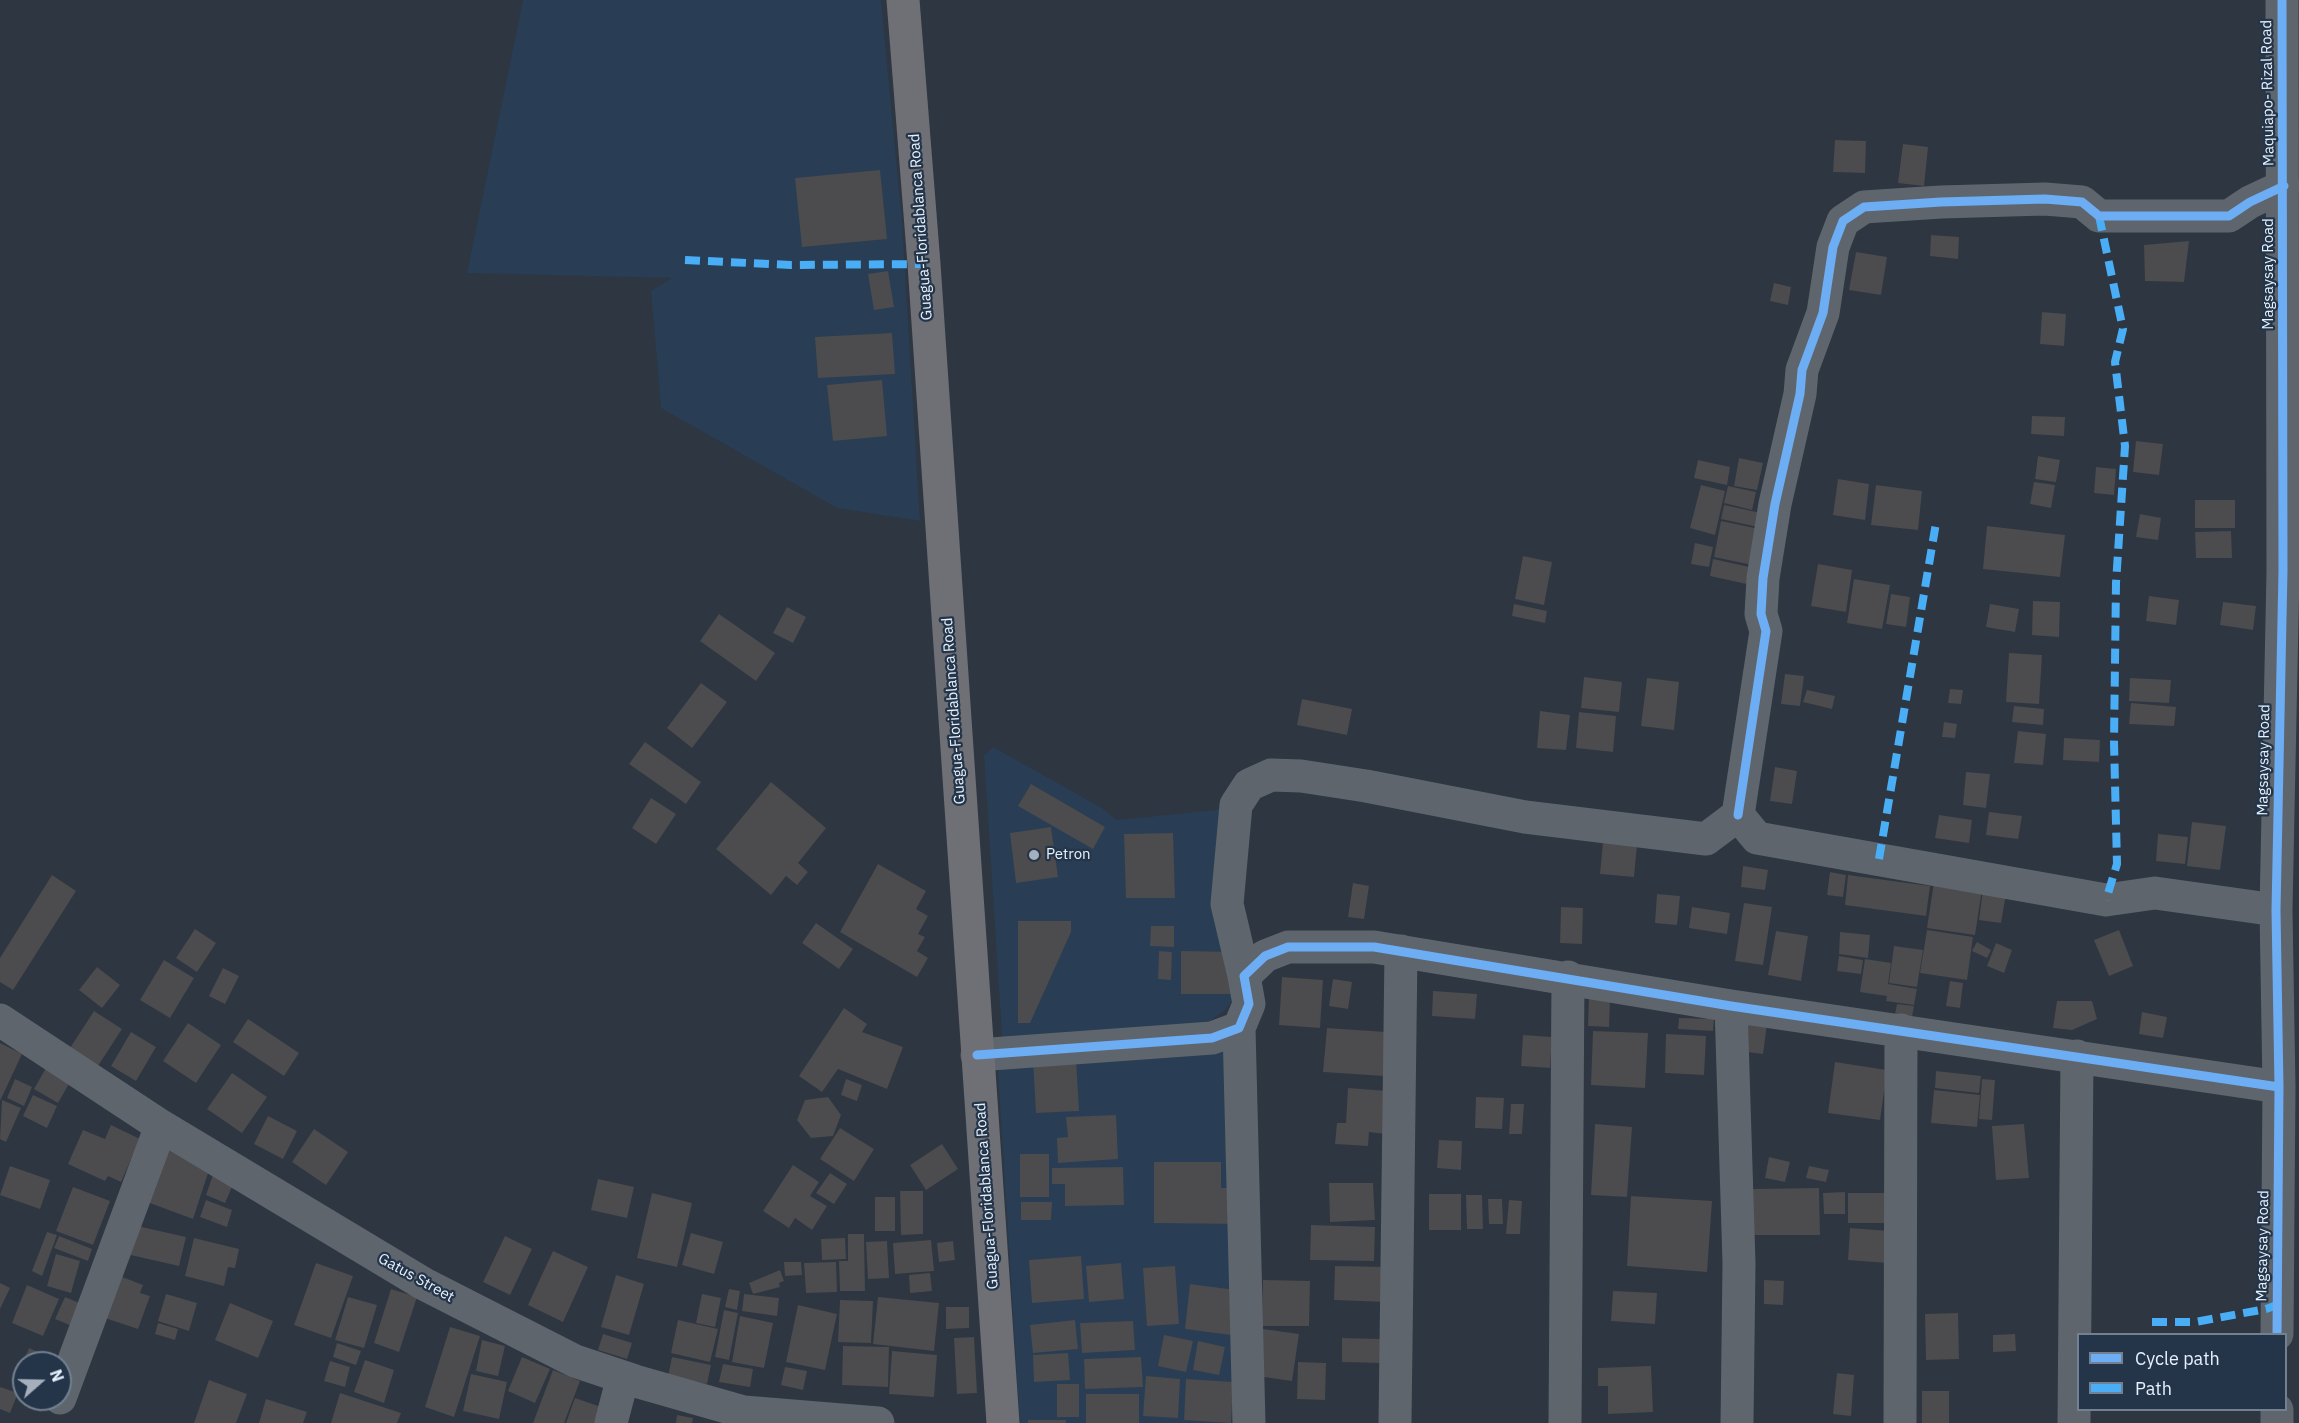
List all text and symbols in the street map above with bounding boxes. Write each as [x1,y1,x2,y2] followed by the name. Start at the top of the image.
[2258,20,2278,166] street label: Maquiapo- Rizal Road
[906,133,936,321] street label: Guagua-Floridablanca Road
[2260,218,2278,330] street label: Magsaysay Road
[939,617,969,805] street label: Guagua-Floridablanca Road
[2254,704,2274,816] street label: Magsaysay Road
[1046,846,1091,864] place label: Petron
[1027,848,1041,862] marker: Petron
[972,1102,1002,1290] street label: Guagua-Floridablanca Road
[2253,1190,2273,1302] street label: Magsaysay Road
[375,1250,457,1306] street label: Gatus Street
[2077,1333,2287,1411] legend
[2135,1347,2220,1370] text: Cycle path
[12,1351,72,1411] north arrow
[46,1367,68,1384] text: N
[2135,1377,2172,1400] text: Path

